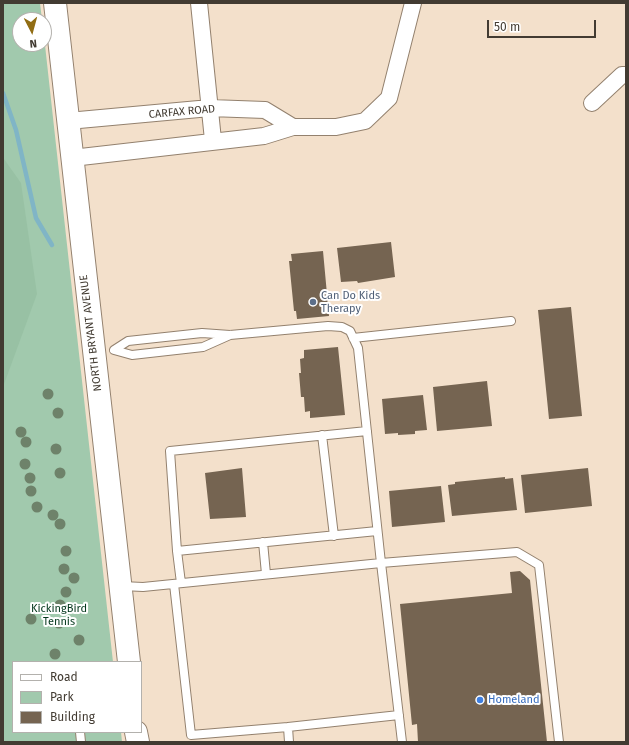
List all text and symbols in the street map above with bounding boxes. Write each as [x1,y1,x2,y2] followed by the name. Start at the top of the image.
[12,12,52,52] north arrow
[489,12,598,38] scale bar
[494,20,520,34] text: 50 m
[29,37,38,50] text: N
[148,103,216,121] street label: CARFAX ROAD
[77,274,105,392] street label: NORTH BRYANT AVENUE
[321,289,380,315] place label: Can Do Kids Therapy
[308,297,318,307] marker: Can Do Kids Therapy
[31,602,87,628] park label: KickingBird Tennis
[12,661,142,733] legend
[50,670,78,684] text: Road
[50,690,74,704] text: Park
[488,693,540,707] place label: Homeland
[475,695,485,705] marker: Homeland
[50,710,95,724] text: Building

